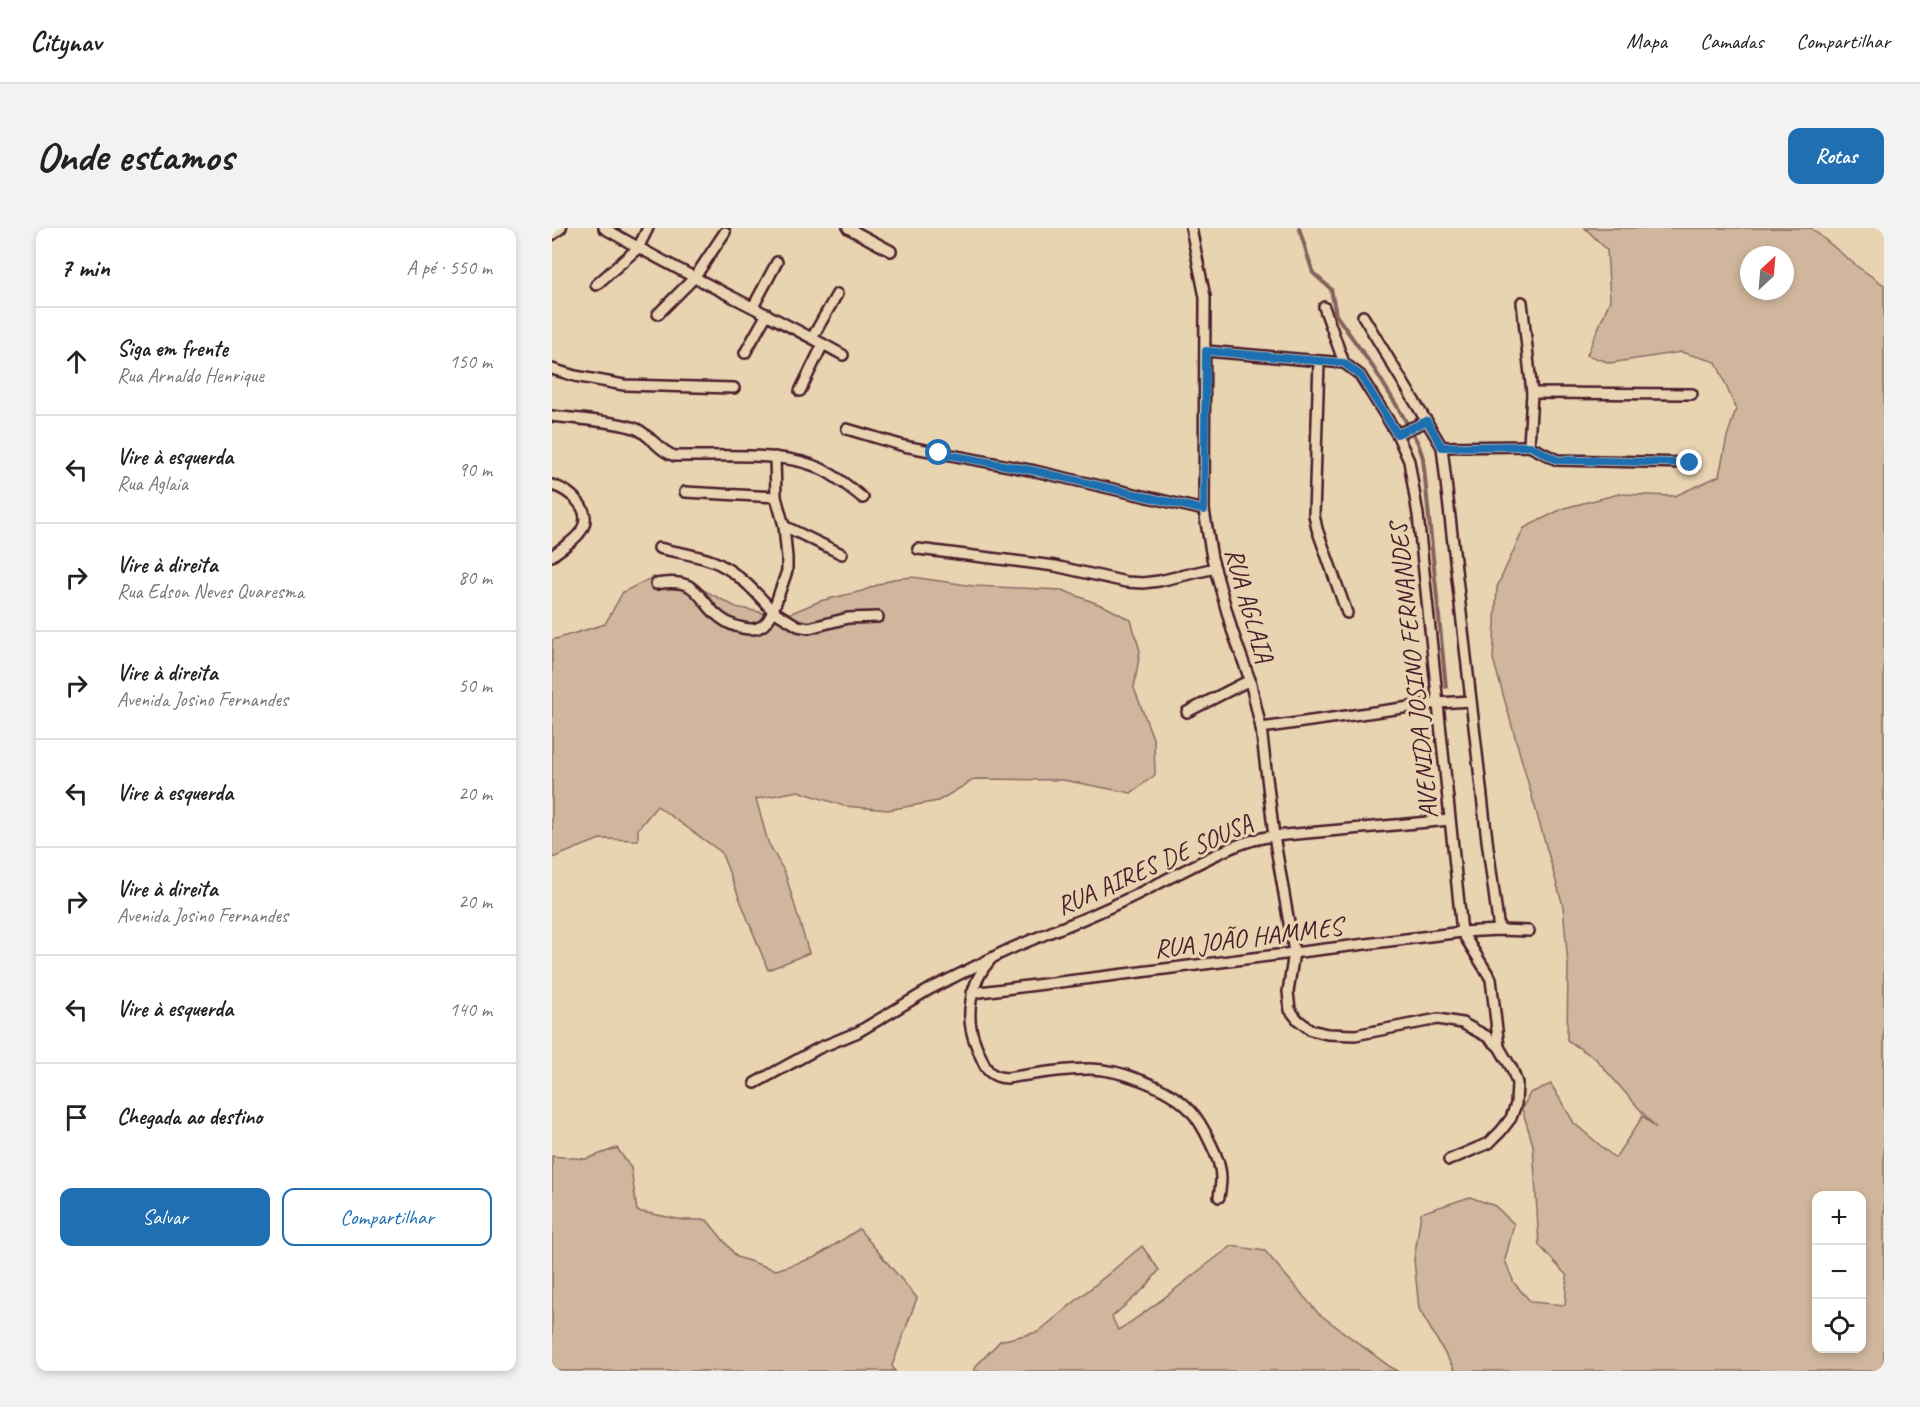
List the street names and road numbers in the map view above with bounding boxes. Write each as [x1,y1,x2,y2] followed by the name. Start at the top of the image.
[1381,517,1445,820] street label: AVENIDA JOSINO FERNANDES
[1217,544,1282,667] street label: RUA AGLAIA
[1051,806,1258,922] street label: RUA AIRES DE SOUSA
[1152,909,1349,965] street label: RUA JOÃO HAMMES

